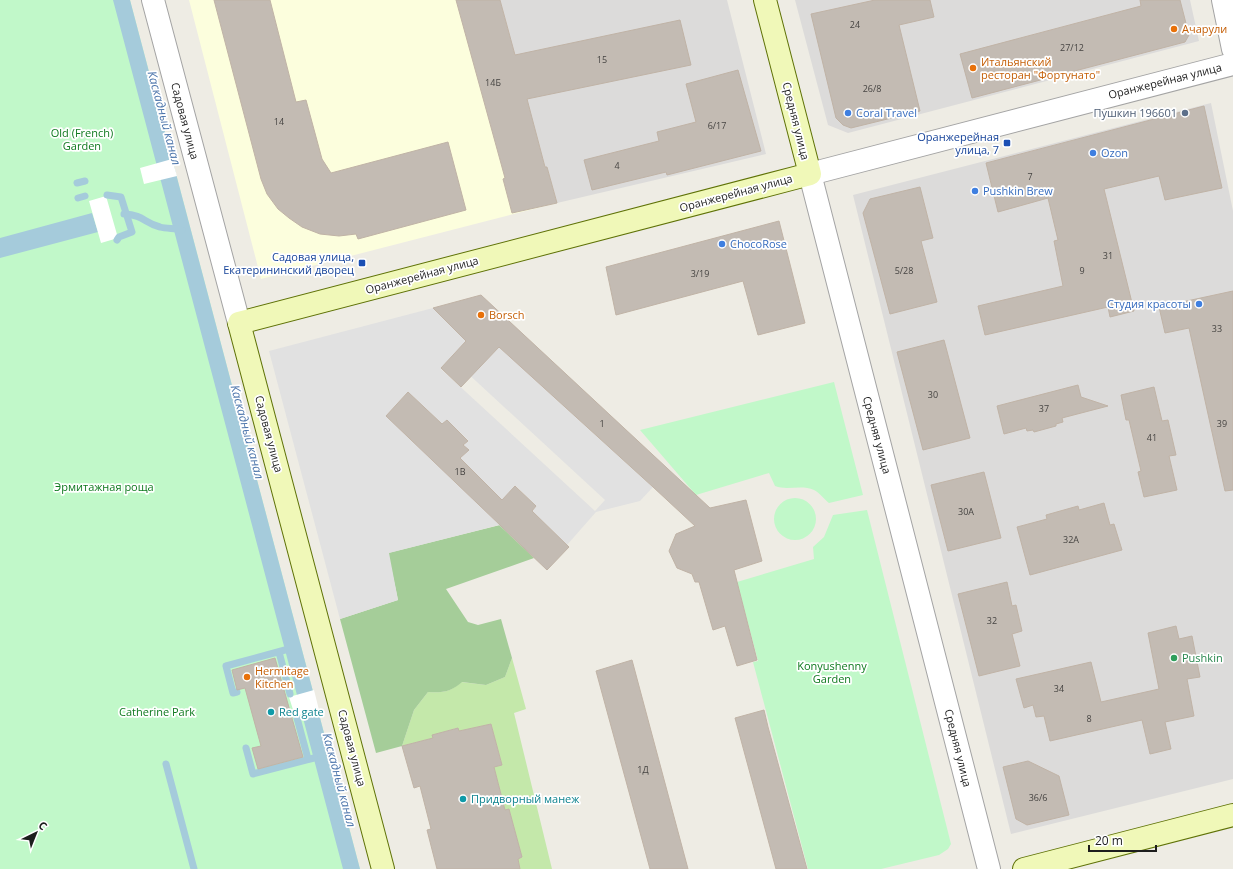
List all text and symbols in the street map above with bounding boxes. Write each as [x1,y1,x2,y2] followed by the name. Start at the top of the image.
[850,18,860,31] house number: 24
[1182,21,1227,36] place label: Ачарули
[1169,24,1179,34] marker: Ачарули
[1060,41,1084,54] house number: 27/12
[597,53,607,66] house number: 15
[981,54,1100,82] place label: Итальянский ресторан "Фортунато"
[1107,59,1223,102] street label: Оранжерейная улица
[968,63,978,73] marker: Итальянский ресторан "Фортунато"
[144,69,185,167] water label: Каскадный канал
[485,76,501,89] house number: 14Б
[780,80,813,161] street label: Средняя улица
[168,81,203,161] street label: Садовая улица
[863,82,881,95] house number: 26/8
[856,105,917,120] place label: Coral Travel
[1093,105,1177,120] place label: Пушкин 196601
[843,108,853,118] marker: Coral Travel
[1180,108,1190,118] marker: Пушкин 196601
[274,115,284,128] house number: 14
[708,119,726,132] house number: 6/17
[51,125,113,153] park label: Old (French) Garden
[917,129,999,157] place label: Оранжерейная улица, 7
[1002,138,1012,148] marker: Оранжерейная улица, 7
[1101,145,1128,160] place label: Ozon
[1088,148,1098,158] marker: Ozon
[614,159,620,172] house number: 4
[678,170,794,215] street label: Оранжерейная улица
[1027,170,1033,183] house number: 7
[983,183,1053,198] place label: Pushkin Brew
[970,186,980,196] marker: Pushkin Brew
[730,236,787,251] place label: ChocoRose
[717,239,727,249] marker: ChocoRose
[223,249,354,277] place label: Садовая улица, Екатерининский дворец
[1103,249,1113,262] house number: 31
[364,252,480,297] street label: Оранжерейная улица
[357,258,367,268] marker: Садовая улица, Екатерининский дворец
[895,264,913,277] house number: 5/28
[1079,264,1085,277] house number: 9
[691,267,709,280] house number: 3/19
[1107,296,1191,311] place label: Студия красоты
[1194,299,1204,309] marker: Студия красоты
[489,307,524,322] place label: Borsch
[476,310,486,320] marker: Borsch
[1212,322,1222,335] house number: 33
[227,383,268,481] water label: Каскадный канал
[928,388,938,401] house number: 30
[252,394,287,474] street label: Садовая улица
[860,394,895,475] street label: Средняя улица
[1039,402,1049,415] house number: 37
[599,417,605,430] house number: 1
[1217,417,1227,430] house number: 39
[1147,431,1157,444] house number: 41
[455,465,466,478] house number: 1В
[54,479,154,494] park label: Эрмитажная роща
[958,505,974,518] house number: 30А
[1063,533,1079,546] house number: 32А
[987,614,997,627] house number: 32
[1182,650,1223,665] place label: Pushkin
[1169,653,1179,663] marker: Pushkin
[797,658,867,686] park label: Konyushenny Garden
[255,663,309,691] place label: Hermitage Kitchen
[242,672,252,682] marker: Hermitage Kitchen
[1054,682,1064,695] house number: 34
[119,704,195,719] park label: Catherine Park
[279,704,324,719] place label: Red gate
[266,707,276,717] marker: Red gate
[942,707,975,788] street label: Средняя улица
[335,708,370,788] street label: Садовая улица
[1086,712,1092,725] house number: 8
[319,731,360,829] water label: Каскадный канал
[637,763,649,776] house number: 1Д
[471,791,580,806] place label: Придворный манеж
[1029,791,1047,804] house number: 36/6
[458,794,468,804] marker: Придворный манеж
[16,813,56,853] north arrow
[35,817,51,833] text: С
[1089,827,1156,853] scale bar
[1095,832,1123,849] text: 20 m

